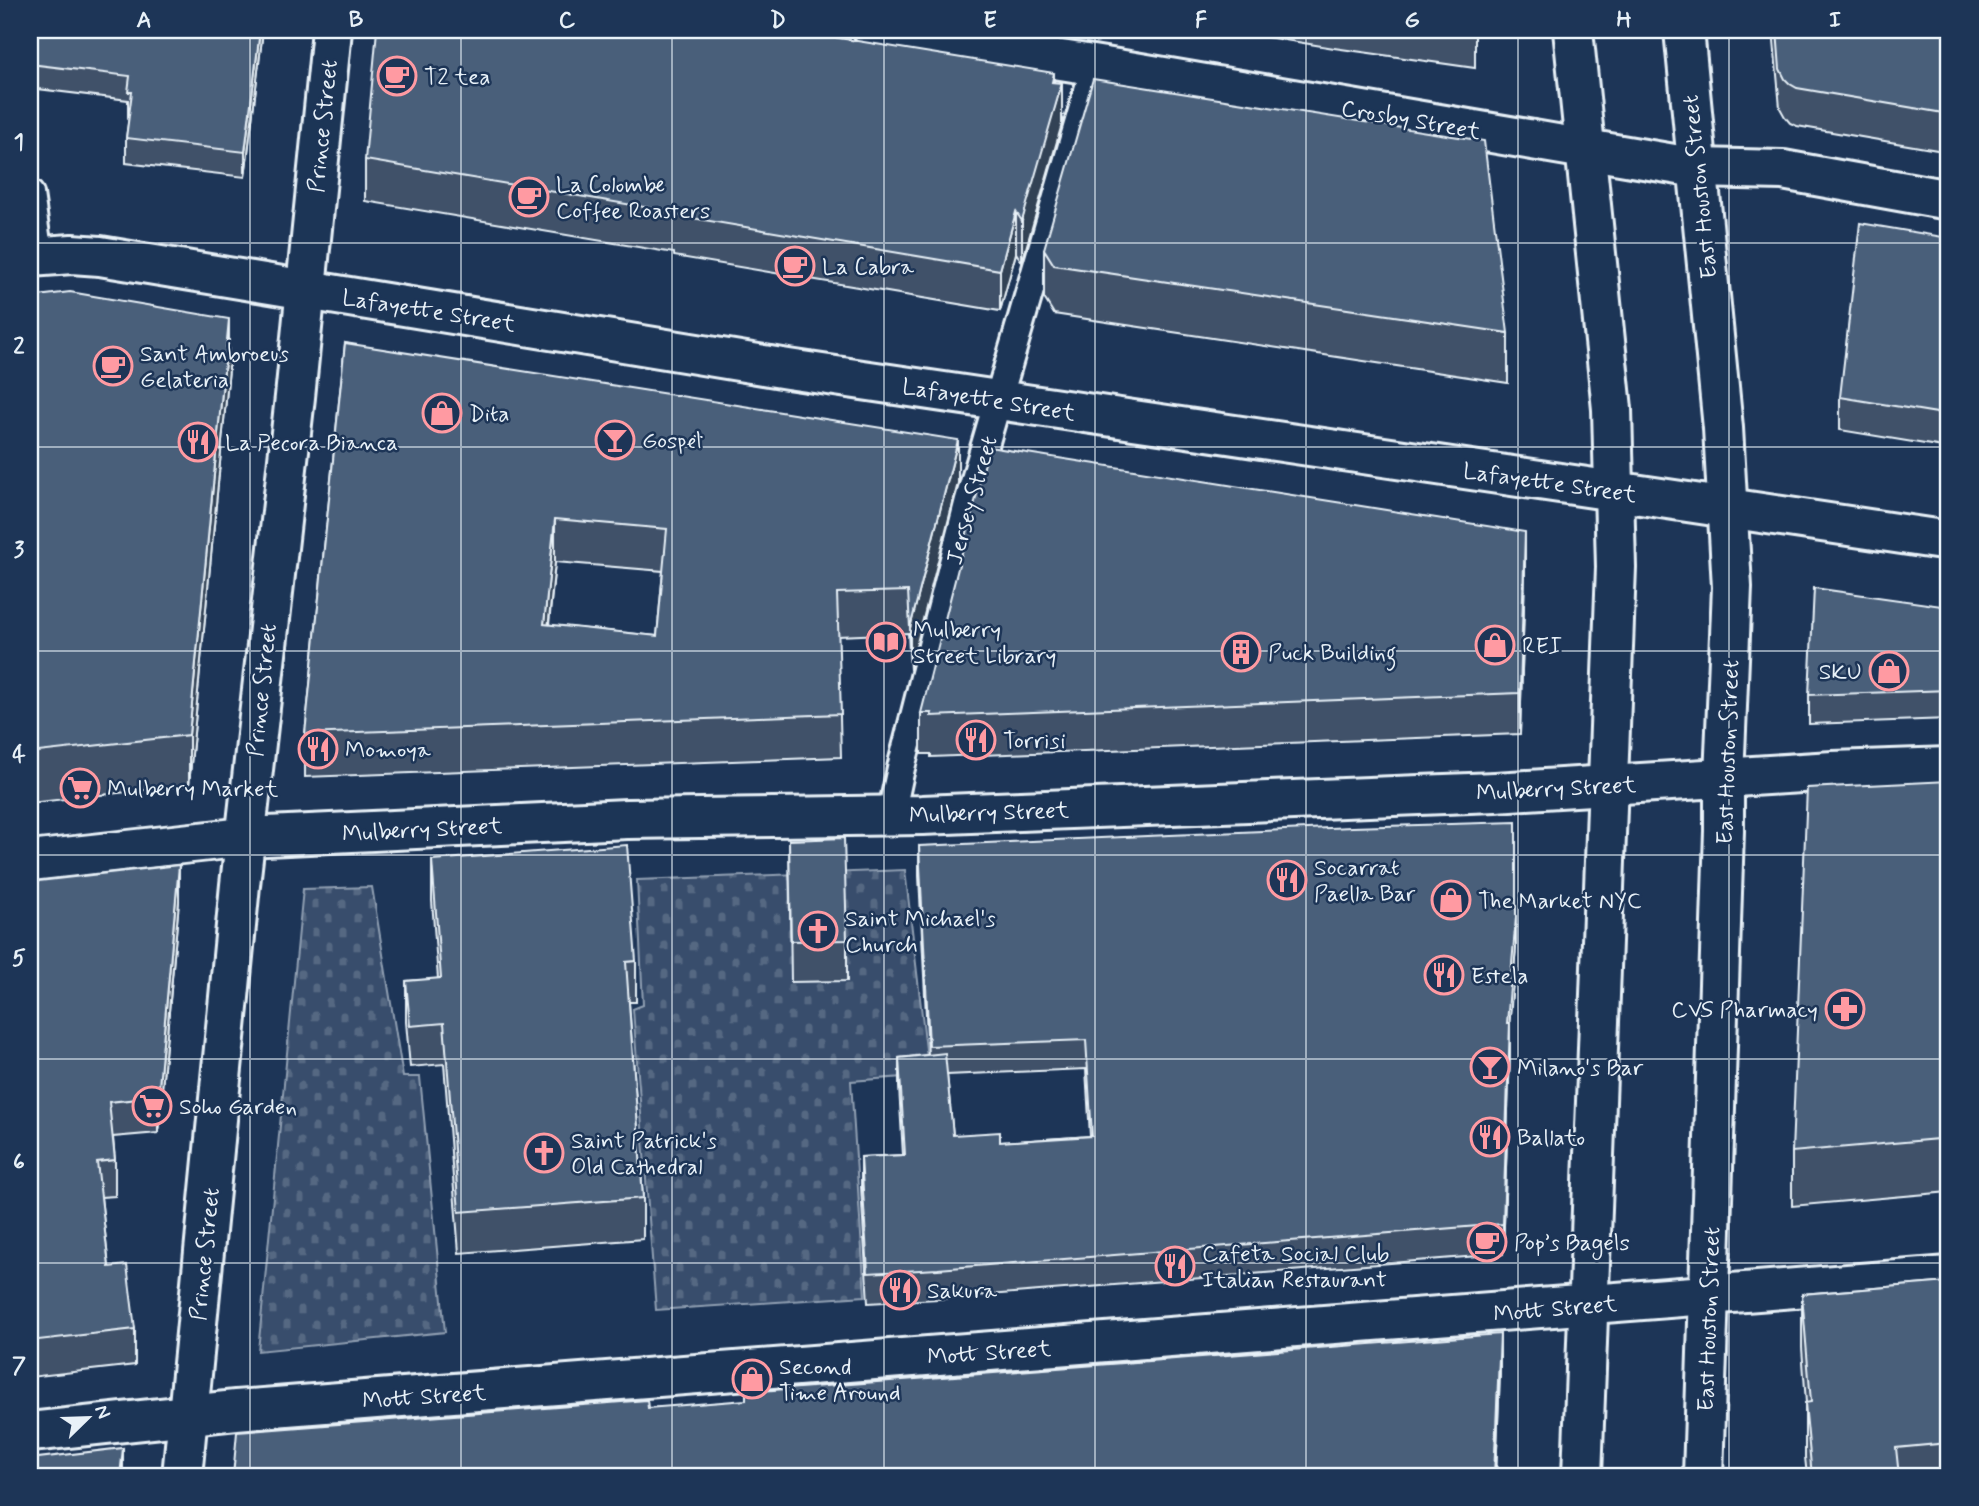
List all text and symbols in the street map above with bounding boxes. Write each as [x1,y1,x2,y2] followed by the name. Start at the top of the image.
[136,6,152,36] text: A
[349,6,364,36] text: B
[559,6,576,36] text: C
[770,6,786,36] text: D
[983,6,997,36] text: E
[1195,6,1207,36] text: F
[1404,6,1420,36] text: G
[1616,6,1632,36] text: H
[1829,6,1841,36] text: I
[376,55,418,97] cafe icon: T2 tea
[302,58,346,194] street label: Prince Street
[424,63,490,93] place label: T2 tea
[1676,93,1726,280] street label: East Houston Street
[1339,94,1483,148] street label: Crosby Street
[14,128,24,158] text: 1
[556,171,710,227] place label: La Colombe Coffee Roasters
[508,176,550,218] cafe icon: La Colombe Coffee Roasters
[774,245,816,287] cafe icon: La Cabra
[822,253,914,283] place label: La Cabra
[340,283,518,341] street label: Lafayette Street
[13,332,25,362] text: 2
[140,340,289,396] place label: Sant Ambroeus Gelateria
[92,345,134,387] cafe icon: Sant Ambroeus Gelateria
[900,372,1078,430] street label: Lafayette Street
[421,392,463,434] shop icon: Dita
[469,400,509,430] place label: Dita
[594,419,636,461] bar icon: Gospël
[177,421,219,463] restaurant icon: La Pecora Bianca
[642,427,703,457] place label: Gospël
[225,429,398,459] place label: La Pecora Bianca
[940,433,1006,568] street label: Jersey Street
[1461,457,1639,511] street label: Lafayette Street
[14,536,25,566] text: 3
[913,616,1056,672] place label: Mulberry Street Library
[865,621,907,663] library icon: Mulberry Street Library
[241,622,285,758] street label: Prince Street
[1474,624,1516,666] shop icon: REI
[1220,631,1262,673] building icon: Puck Building
[1522,632,1562,662] place label: REI
[1268,639,1397,671] place label: Puck Building
[1868,650,1910,692] shop icon: SKU
[1819,658,1862,688] place label: SKU
[1711,659,1747,845] street label: East Houston Street
[955,719,997,761] restaurant icon: Torrisi
[1003,727,1066,757] place label: Torrisi
[297,728,339,770] restaurant icon: Momoya
[345,736,431,766] place label: Momoya
[12,740,26,770] text: 4
[59,767,101,809] supermarket icon: Mulberry Market
[1475,771,1637,809] street label: Mulberry Street
[107,775,279,805] place label: Mulberry Market
[908,796,1070,832] street label: Mulberry Street
[341,812,503,850] street label: Mulberry Street
[1314,854,1416,910] place label: Socarrat Paella Bar
[1266,859,1308,901] restaurant icon: Socarrat Paella Bar
[1430,879,1472,921] shop icon: The Market NYC
[1478,887,1642,917] place label: The Market NYC
[845,905,996,961] place label: Saint Michael's Church
[797,910,839,952] church icon: Saint Michael's Church
[12,944,26,974] text: 5
[1423,954,1465,996] restaurant icon: Estela
[1471,962,1529,992] place label: Estela
[1824,988,1866,1030] pharmacy icon: CVS Pharmacy
[1671,996,1818,1026] place label: CVS Pharmacy
[1469,1046,1511,1088] bar icon: Milano's Bar
[1517,1054,1644,1084] place label: Milano's Bar
[131,1085,173,1127] supermarket icon: Soho Garden
[179,1093,297,1123] place label: Soho Garden
[1469,1116,1511,1158] restaurant icon: Ballato
[1517,1124,1585,1154] place label: Ballato
[571,1127,717,1183] place label: Saint Patrick's Old Cathedral
[523,1132,565,1174] church icon: Saint Patrick's Old Cathedral
[13,1148,25,1178] text: 6
[184,1186,228,1322] street label: Prince Street
[1466,1221,1508,1263] cafe icon: Pop’s Bagels
[1692,1226,1728,1412] street label: East Houston Street
[1514,1229,1630,1261] place label: Pop’s Bagels
[1202,1240,1389,1296] place label: Cafeta Social Club Italian Restaurant
[1154,1245,1196,1287] restaurant icon: Cafeta Social Club Italian Restaurant
[879,1269,921,1311] restaurant icon: Sakura
[927,1277,997,1307] place label: Sakura
[1492,1290,1619,1330] street label: Mott Street
[926,1335,1053,1373] street label: Mott Street
[12,1352,26,1382] text: 7
[779,1353,901,1409] place label: Second Time Around
[731,1358,773,1400] shop icon: Second Time Around
[361,1379,488,1417] street label: Mott Street
[52,1384,122,1454] north arrow
[88,1401,116,1423] text: N

